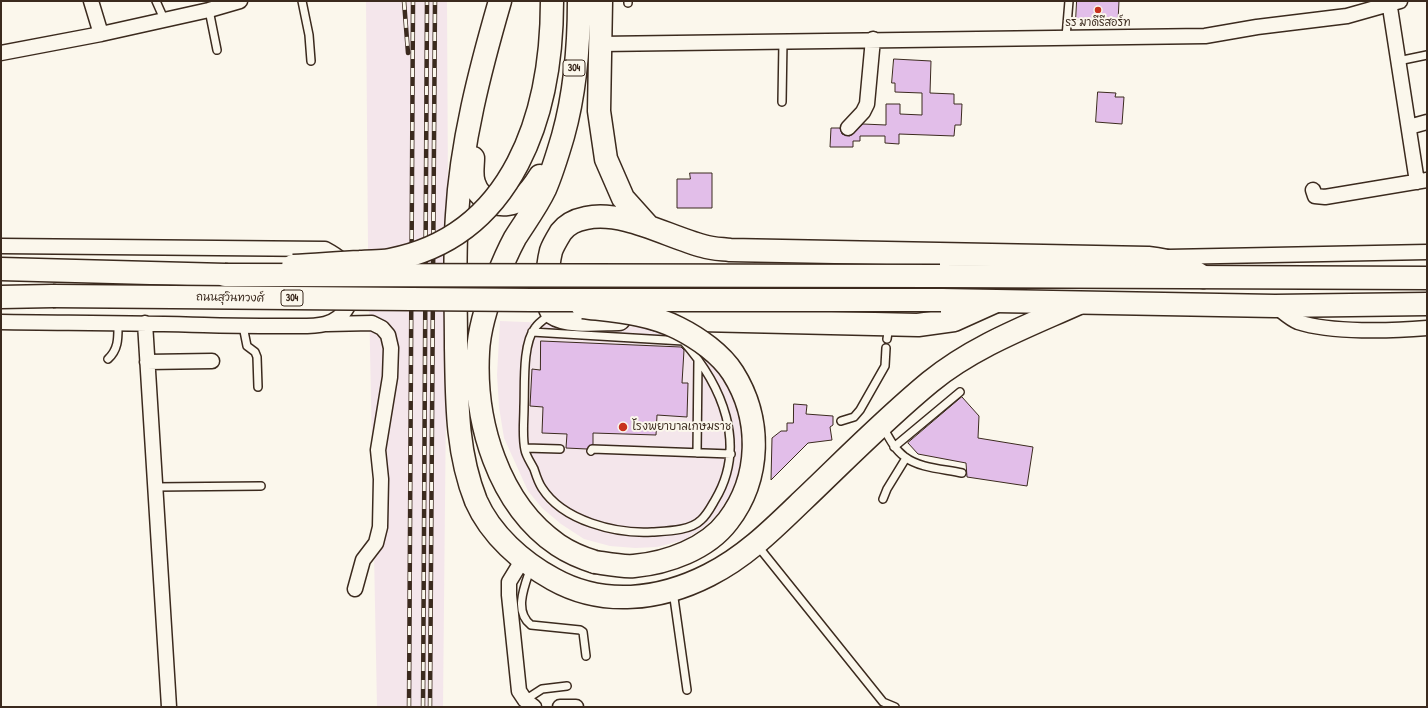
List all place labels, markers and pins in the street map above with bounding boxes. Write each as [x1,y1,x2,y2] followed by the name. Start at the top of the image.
[1093,5,1103,15] marker: รร มาดีรีสอร์ท
[1065,16,1131,30] place label: รร มาดีรีสอร์ท
[632,420,731,434] place label: โรงพยาบาลเกษมราช
[617,421,629,433] marker: โรงพยาบาลเกษมราช

